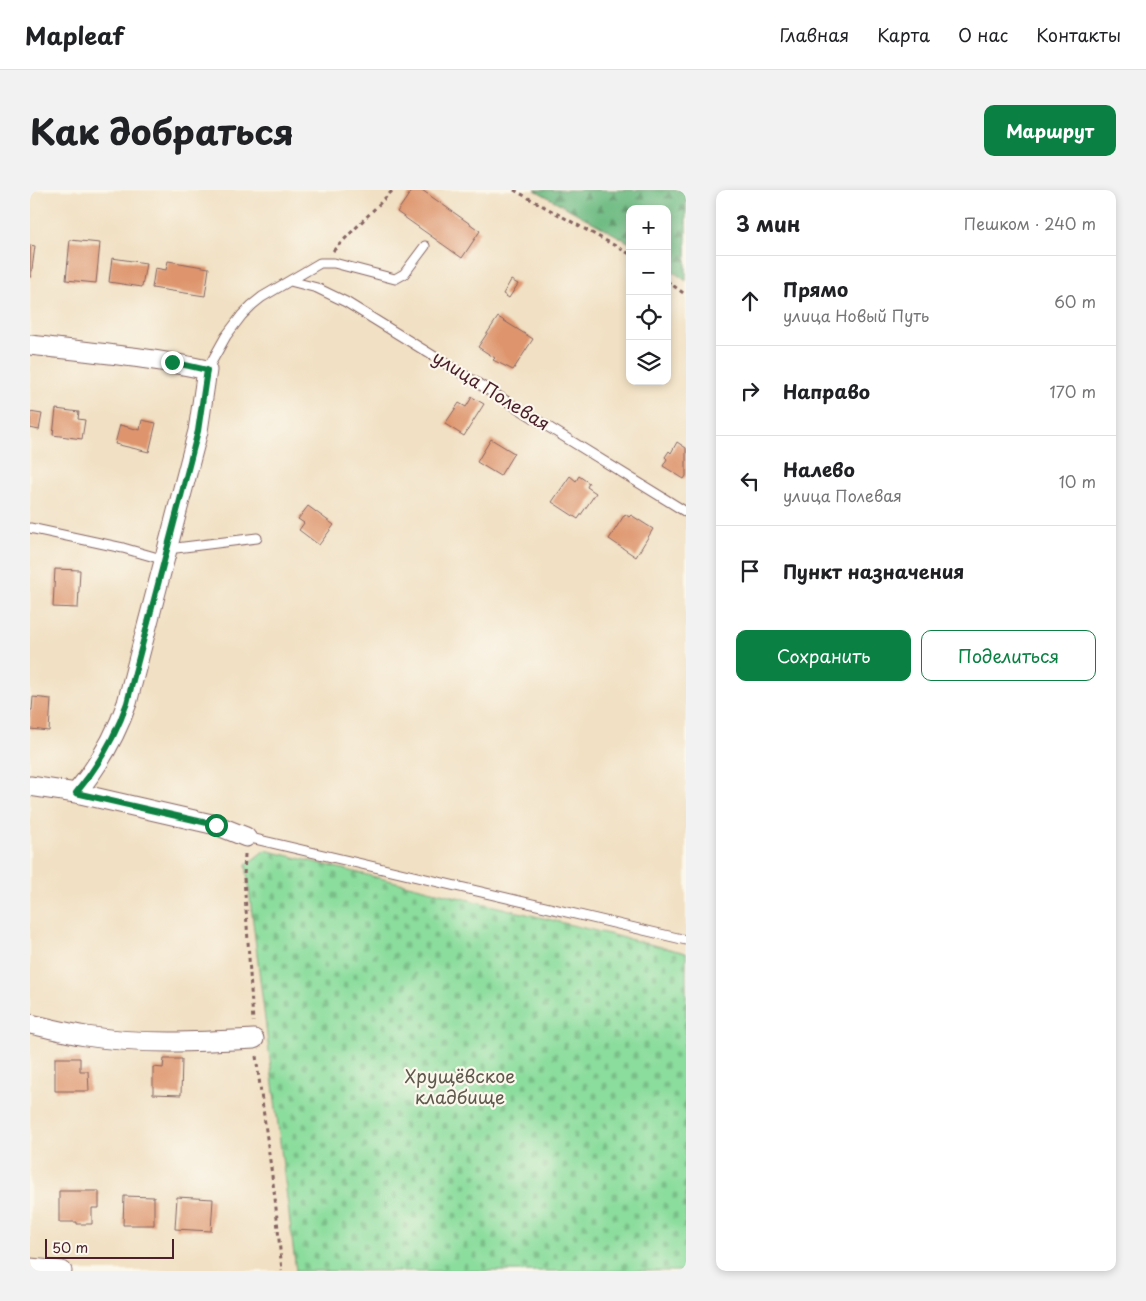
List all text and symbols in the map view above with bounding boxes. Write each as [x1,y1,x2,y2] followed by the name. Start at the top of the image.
[25,17,124,53] text: Mapleaf
[780,21,849,48] text: Главная
[877,21,930,48] text: Карта
[958,21,1008,48] text: О нас
[1036,21,1121,48] text: Контакты
[30,104,294,157] text: Как добраться
[984,105,1116,156] button: Маршрут
[626,205,671,385] map controls
[626,205,671,250] button: +
[736,207,800,239] text: 3 мин
[964,211,1096,235] text: Пешком · 240 m
[626,250,671,295] button: −
[783,275,848,303] text: Прямо
[736,287,764,315] icon: ahead
[1054,289,1096,313] text: 60 m
[626,295,671,340] button: locate
[783,303,929,327] text: улица Новый Путь
[626,340,671,385] button: layers
[428,343,556,437] street label: улица Полевая
[161,351,184,374] route end
[736,377,764,405] icon: right
[783,377,870,405] text: Направо
[1050,379,1096,403] text: 170 m
[783,455,855,483] text: Налево
[736,467,764,495] icon: left
[1059,469,1096,493] text: 10 m
[783,483,902,507] text: улица Полевая
[736,557,764,585] icon: arrive
[783,557,964,585] text: Пункт назначения
[736,630,911,681] button: Сохранить
[921,630,1096,681] button: Поделиться
[205,814,228,837] route start
[405,1062,515,1110] park label: Хрущёвское кладбище
[45,1236,174,1259] scale bar
[52,1237,88,1258] text: 50 m

